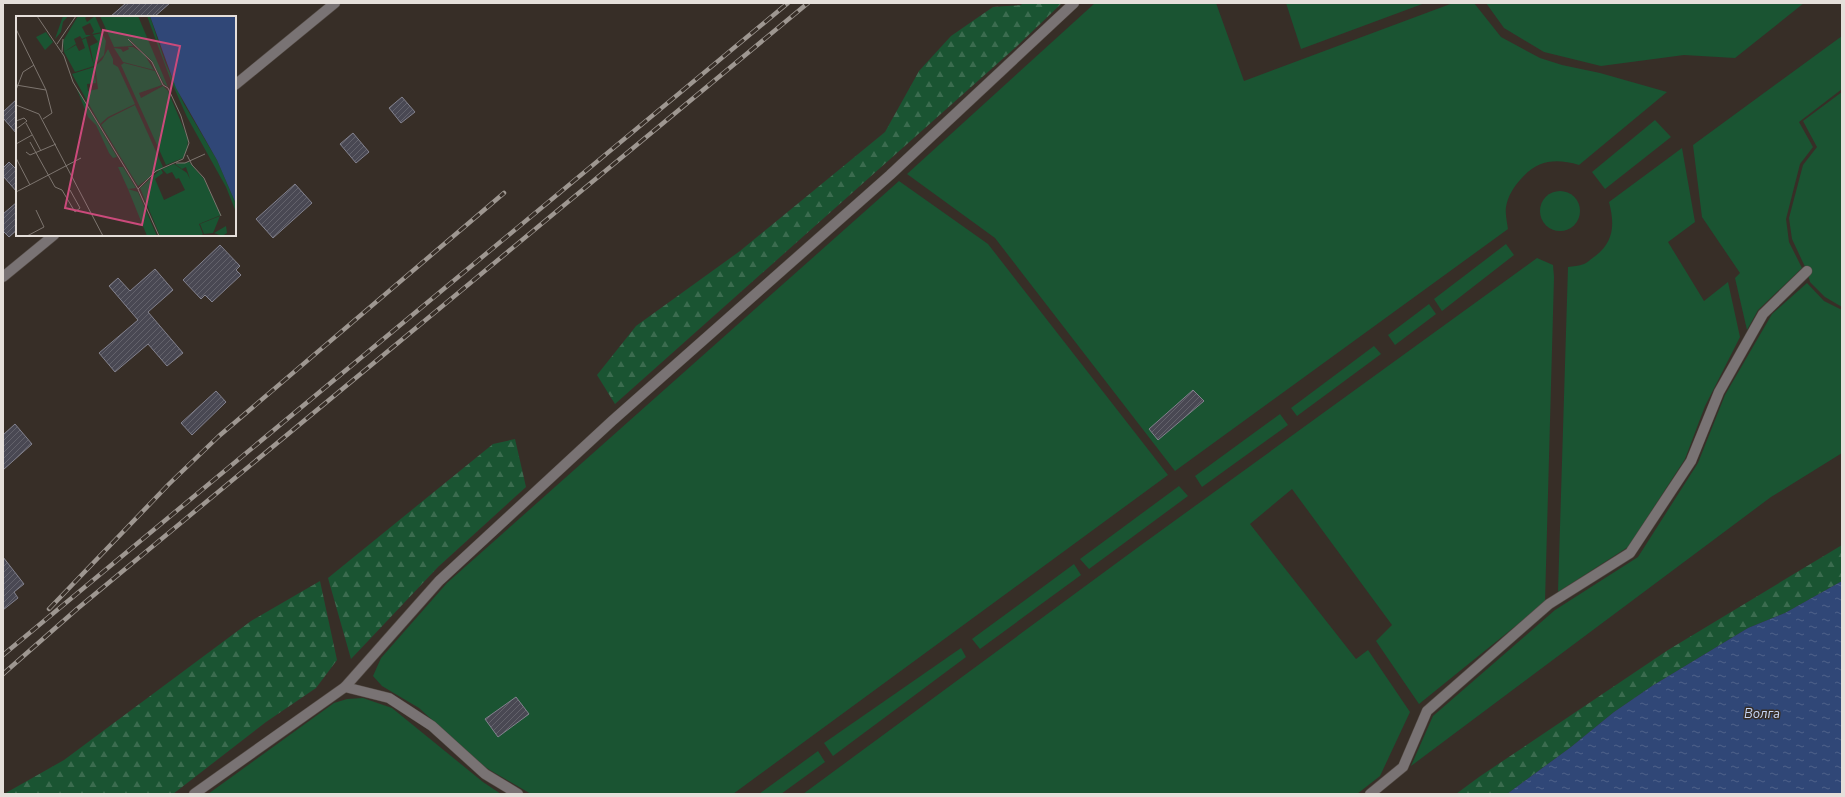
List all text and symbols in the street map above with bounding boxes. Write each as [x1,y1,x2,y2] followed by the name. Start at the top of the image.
[16,16,236,236] inset map
[1744,705,1780,723] water label: Волга

